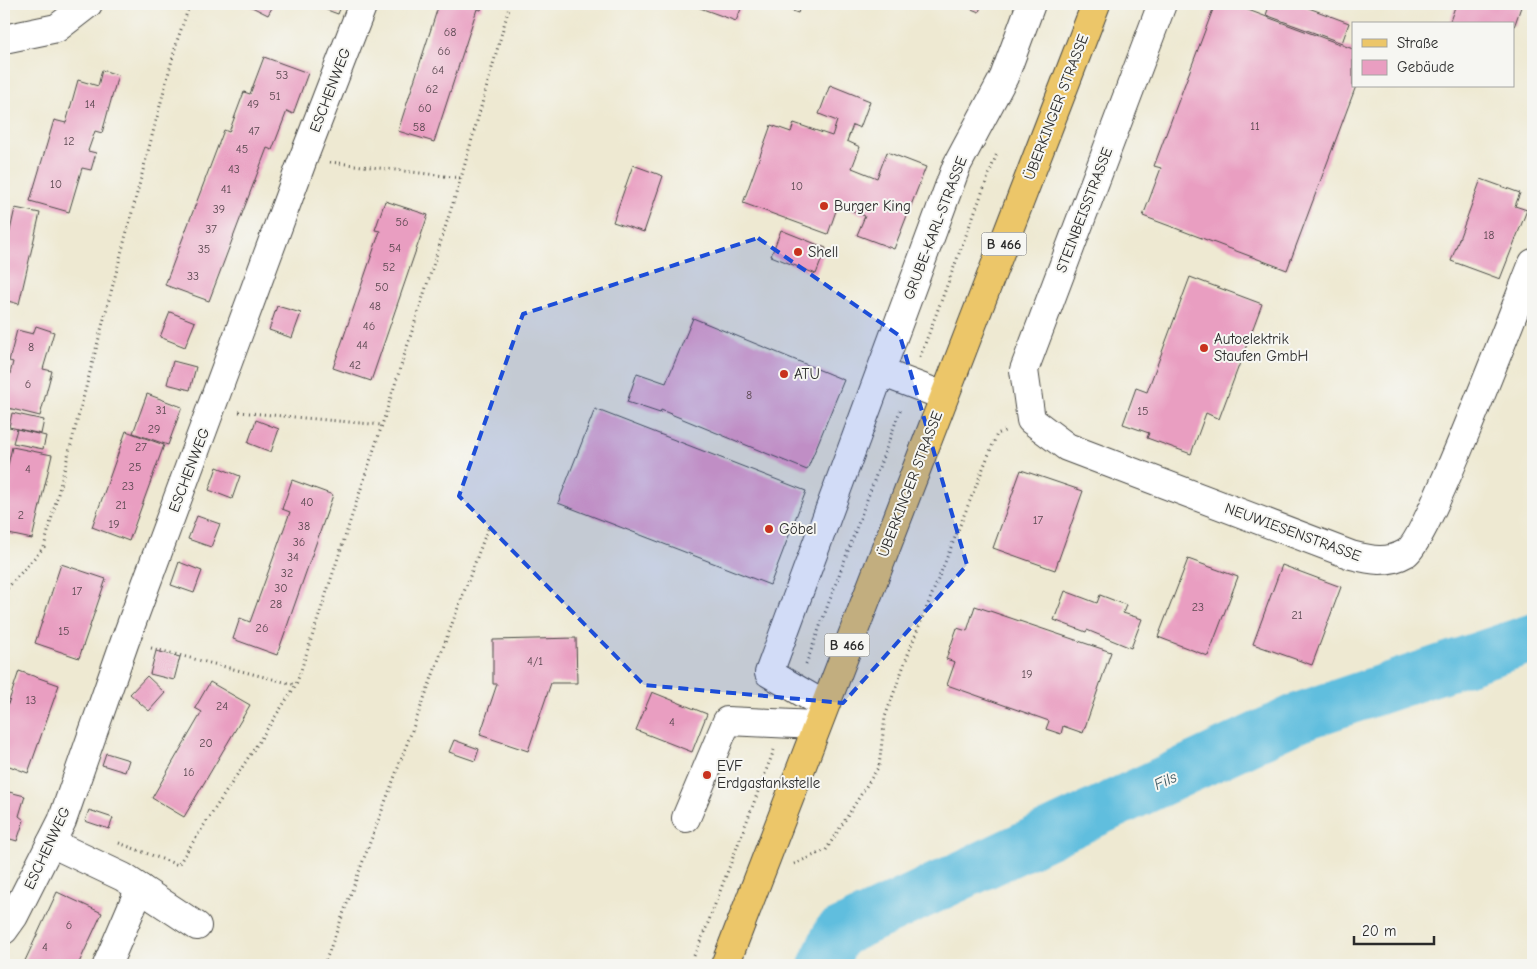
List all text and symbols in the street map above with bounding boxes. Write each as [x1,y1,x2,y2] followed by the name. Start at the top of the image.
[1352,22,1514,88] legend
[444,25,456,39] house number: 68
[1020,31,1092,183] street label: ÜBERKINGER STRASSE
[1397,34,1439,52] text: Straße
[437,44,451,58] house number: 66
[306,45,354,135] street label: ESCHENWEG
[1397,58,1455,76] text: Gebäude
[432,63,444,77] house number: 64
[276,68,288,82] house number: 53
[426,82,438,96] house number: 62
[269,89,281,103] house number: 51
[85,97,95,111] house number: 14
[247,97,259,111] house number: 49
[418,101,432,115] house number: 60
[1250,119,1260,133] house number: 11
[413,120,425,134] house number: 58
[248,124,260,138] house number: 47
[63,134,75,148] house number: 12
[236,142,248,156] house number: 45
[1052,145,1116,275] street label: STEINBEISSTRASSE
[899,154,971,302] street label: GRUBE-KARL-STRASSE
[228,162,240,176] house number: 43
[50,177,62,191] house number: 10
[791,179,803,193] house number: 10
[221,182,232,196] house number: 41
[834,197,911,215] place label: Burger King
[818,200,830,212] marker: Burger King
[213,202,225,216] house number: 39
[395,215,409,229] house number: 56
[205,222,217,236] house number: 37
[1484,228,1494,242] house number: 18
[982,232,1026,255] road number: B 466
[389,241,401,255] house number: 54
[198,242,210,256] house number: 35
[808,243,838,261] place label: Shell
[792,246,804,258] marker: Shell
[383,260,395,274] house number: 52
[187,269,199,283] house number: 33
[375,280,389,294] house number: 50
[369,299,381,313] house number: 48
[363,319,375,333] house number: 46
[1214,330,1308,365] place label: Autoelektrik Staufen GmbH
[356,338,368,352] house number: 44
[28,340,34,354] house number: 8
[1198,342,1210,354] marker: Autoelektrik Staufen GmbH
[349,358,361,372] house number: 42
[794,365,820,383] place label: ATU
[778,368,790,380] marker: ATU
[25,377,31,391] house number: 6
[746,388,752,402] house number: 8
[156,403,167,417] house number: 31
[1137,404,1149,418] house number: 15
[874,408,946,560] street label: ÜBERKINGER STRASSE
[148,422,160,436] house number: 29
[165,425,213,515] street label: ESCHENWEG
[135,440,147,454] house number: 27
[129,460,141,474] house number: 25
[25,462,31,476] house number: 4
[122,479,134,493] house number: 23
[300,495,314,509] house number: 40
[115,498,127,512] house number: 21
[1222,499,1364,565] street label: NEUWIESENSTRASSE
[18,508,24,522] house number: 2
[1033,513,1044,527] house number: 17
[108,517,120,531] house number: 19
[298,519,310,533] house number: 38
[779,520,817,538] place label: Göbel
[763,523,775,535] marker: Göbel
[293,535,305,549] house number: 36
[287,550,299,564] house number: 34
[281,566,293,580] house number: 32
[274,581,288,595] house number: 30
[72,584,83,598] house number: 17
[270,597,282,611] house number: 28
[1192,600,1204,614] house number: 23
[1291,608,1303,622] house number: 21
[256,621,268,635] house number: 26
[58,624,70,638] house number: 15
[824,634,870,656] road number: B 466
[527,654,543,668] house number: 4/1
[1021,667,1033,681] house number: 19
[26,693,36,707] house number: 13
[216,699,228,713] house number: 24
[669,715,675,729] house number: 4
[199,736,213,750] house number: 20
[717,757,821,792] place label: EVF Erdgastankstelle
[183,765,195,779] house number: 16
[1151,768,1180,794] water label: Fils
[701,769,713,781] marker: EVF Erdgastankstelle
[20,804,74,892] street label: ESCHENWEG
[1354,914,1434,946] scale bar
[66,918,72,932] house number: 6
[1362,922,1396,940] text: 20 m
[42,940,48,954] house number: 4

